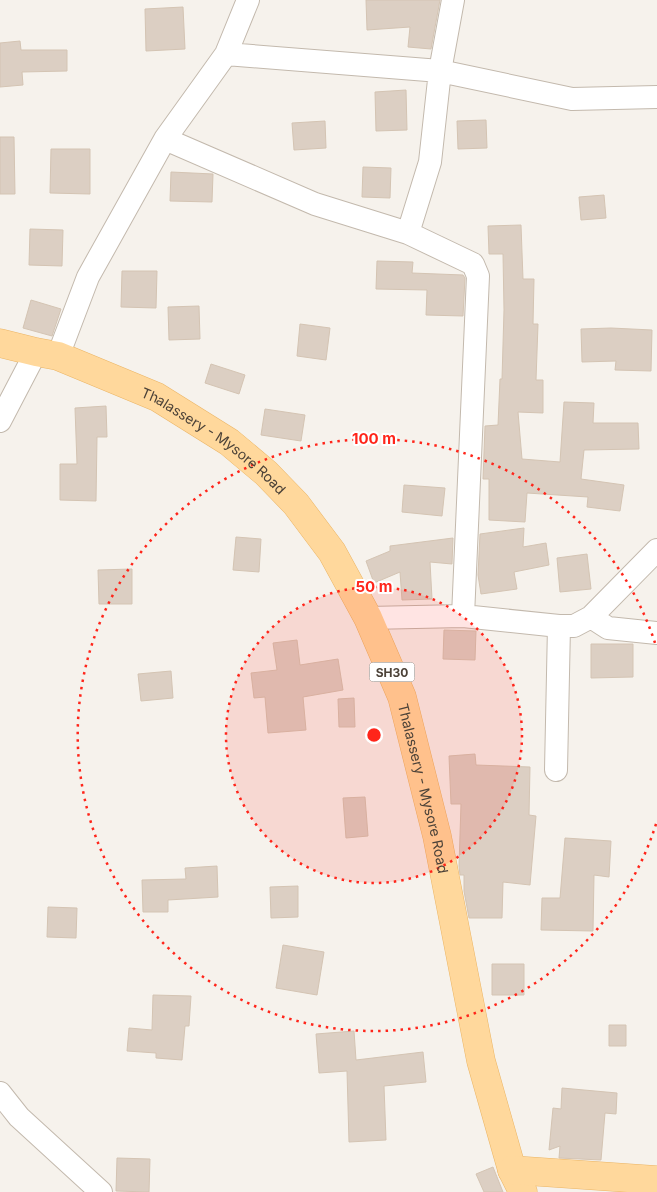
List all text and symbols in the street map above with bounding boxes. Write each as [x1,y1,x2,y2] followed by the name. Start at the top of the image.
[139,383,290,497] street label: Thalassery - Mysore Road
[352,429,396,448] text: 100 m
[356,577,392,596] text: 50 m
[370,662,414,682] road number: SH30
[395,701,453,875] street label: Thalassery - Mysore Road
[365,726,383,744] centre of rings

